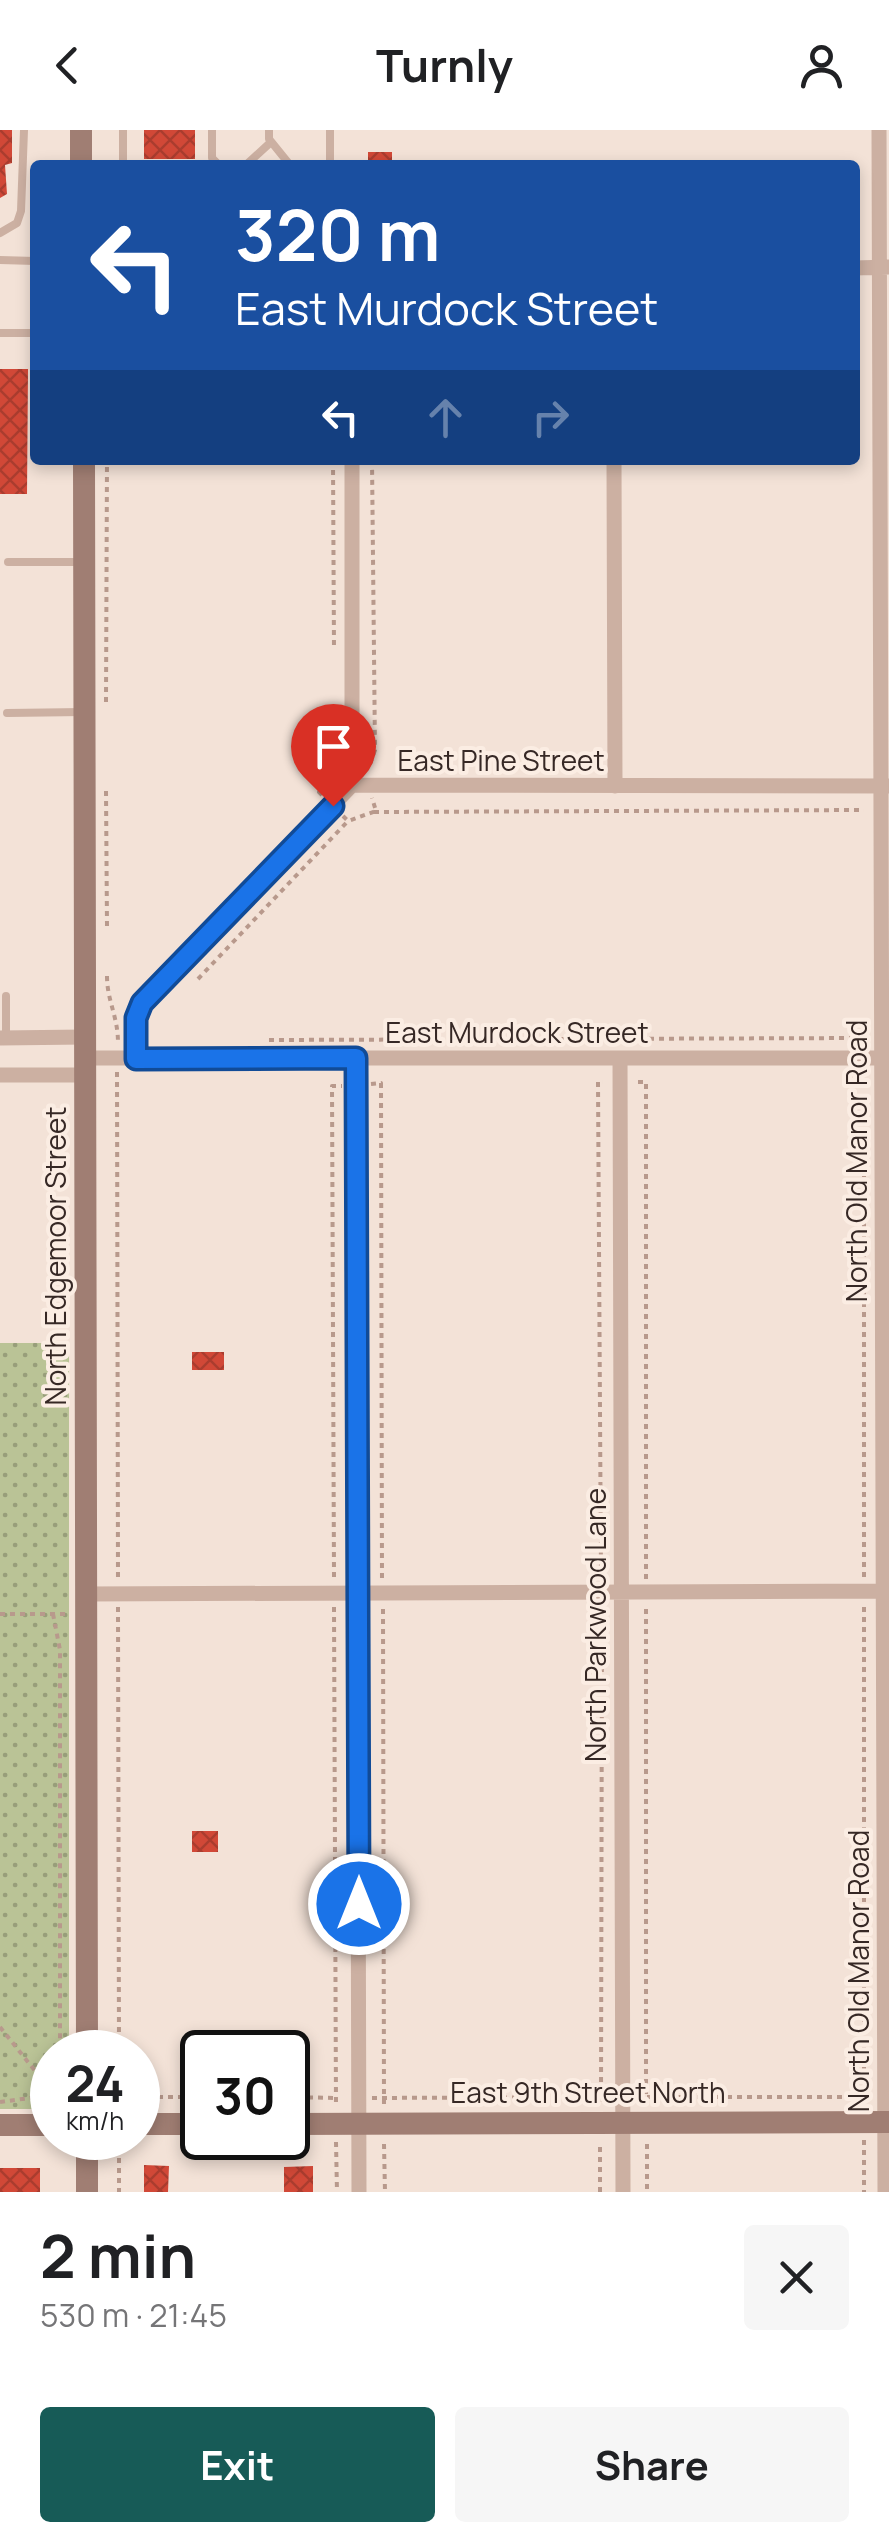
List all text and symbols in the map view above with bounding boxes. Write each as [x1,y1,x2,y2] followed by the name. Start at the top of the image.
[376,34,513,96] text: Turnly
[40,38,95,93] icon: back
[794,38,849,93] icon: person
[235,186,440,282] text: 320 m
[70,200,200,330] icon: left
[235,277,658,339] text: East Murdock Street
[313,390,368,445] icon: left
[418,390,473,445] icon: ahead
[523,390,578,445] icon: right
[291,704,376,807] pin
[306,719,361,774] icon: arrive
[397,741,605,779] street label: East Pine Street
[385,1013,649,1051] street label: East Murdock Street
[837,1020,875,1302] street label: North Old Manor Road
[36,1106,74,1406] street label: North Edgemoor Street
[576,1488,614,1762] street label: North Parkwood Lane
[839,1830,877,2112] street label: North Old Manor Road
[307,1852,411,1956] position arrow
[180,2030,310,2160] speed limit sign: 30
[65,2049,125,2117] text: 24
[450,2073,726,2111] street label: East 9th Street North
[66,2103,124,2138] text: km/h
[40,2214,196,2296] text: 2 min
[744,2225,849,2330] button: close
[40,2293,227,2337] text: 530 m · 21:45
[40,2407,435,2522] button: Exit
[455,2407,849,2522] button: Share

